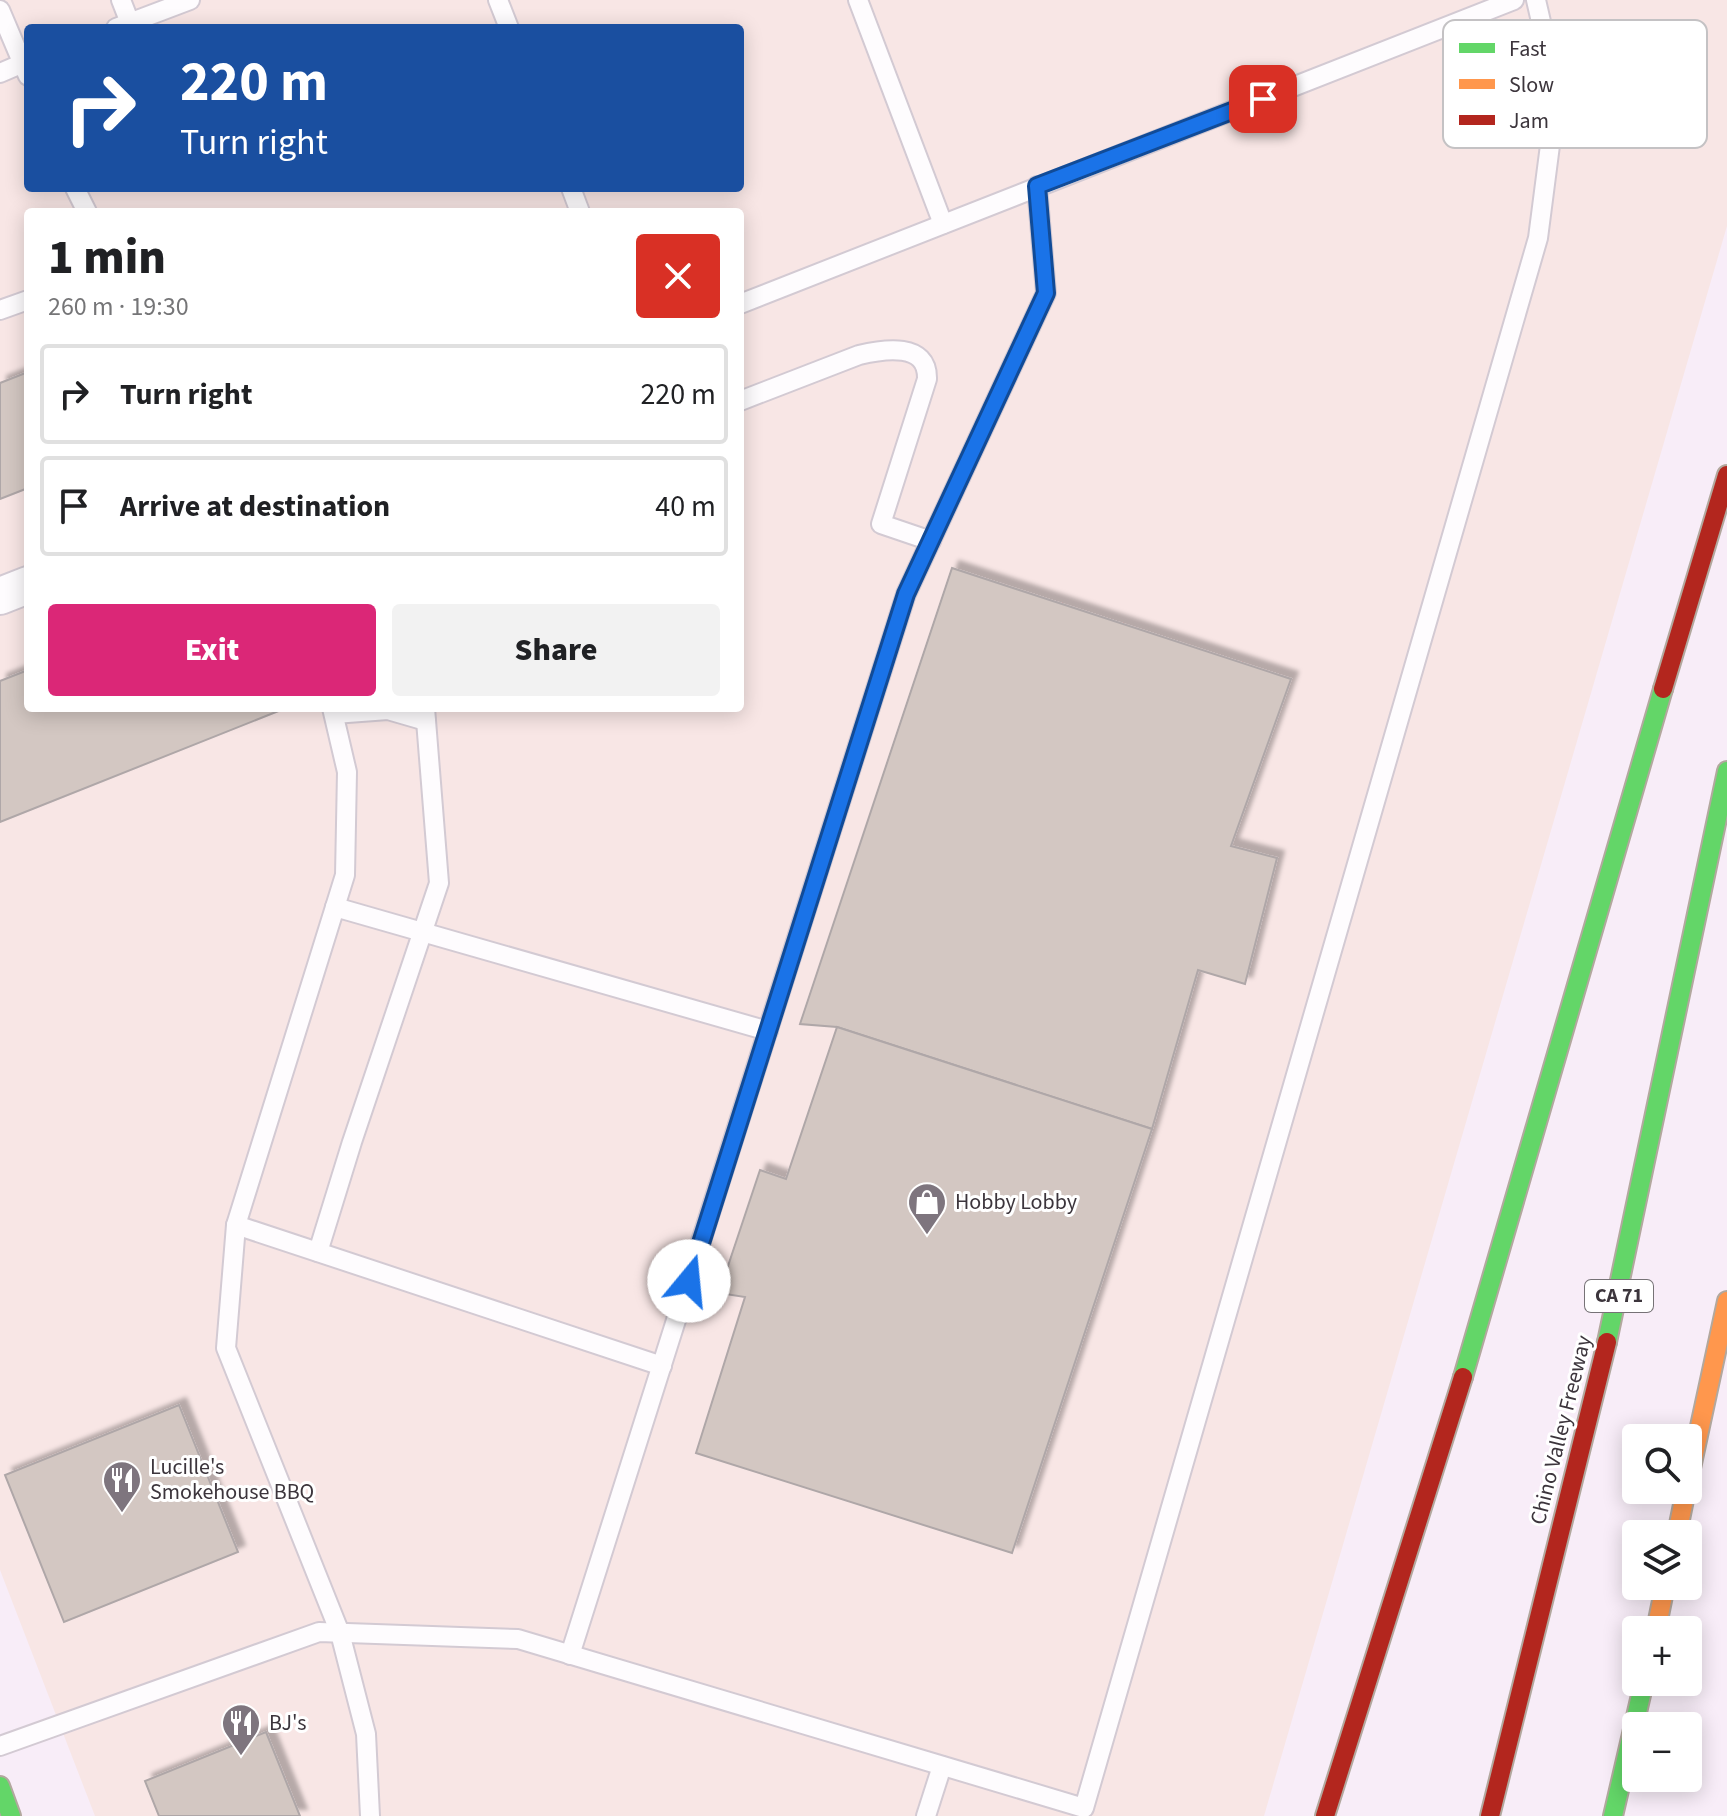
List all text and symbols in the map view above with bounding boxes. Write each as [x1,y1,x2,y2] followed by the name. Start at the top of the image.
[1443,20,1707,148] legend
[1509,33,1547,65] text: Fast
[180,43,328,122] text: 220 m
[48,56,152,160] icon: right
[1229,65,1297,133] pin
[1509,69,1554,101] text: Slow
[1241,77,1285,121] icon: arrive
[1509,105,1549,137] text: Jam
[180,117,328,168] text: Turn right
[48,224,166,292] text: 1 min
[636,234,720,318] button: close
[48,288,189,325] text: 260 m · 19:30
[52,372,96,416] icon: right
[120,373,252,416] text: Turn right
[640,373,716,416] text: 220 m
[52,484,96,528] icon: arrive
[120,485,390,528] text: Arrive at destination
[655,485,716,528] text: 40 m
[48,604,376,696] button: Exit
[392,604,720,696] button: Share
[906,1181,948,1236] shop icon: Hobby Lobby
[955,1186,1078,1218] place label: Hobby Lobby
[647,1239,731,1323] position arrow
[1585,1280,1653,1312] road number: CA 71
[1522,1331,1600,1528] street label: Chino Valley Freeway
[1622,1424,1702,1792] map controls
[1622,1424,1702,1504] button: search
[150,1451,314,1508] place label: Lucille's Smokehouse BBQ
[101,1459,143,1514] restaurant icon: Lucille's Smokehouse BBQ
[1622,1520,1702,1600] button: layers
[1622,1616,1702,1696] button: +
[220,1702,262,1757] restaurant icon: BJ's
[269,1707,306,1739] place label: BJ's
[1622,1712,1702,1792] button: −

